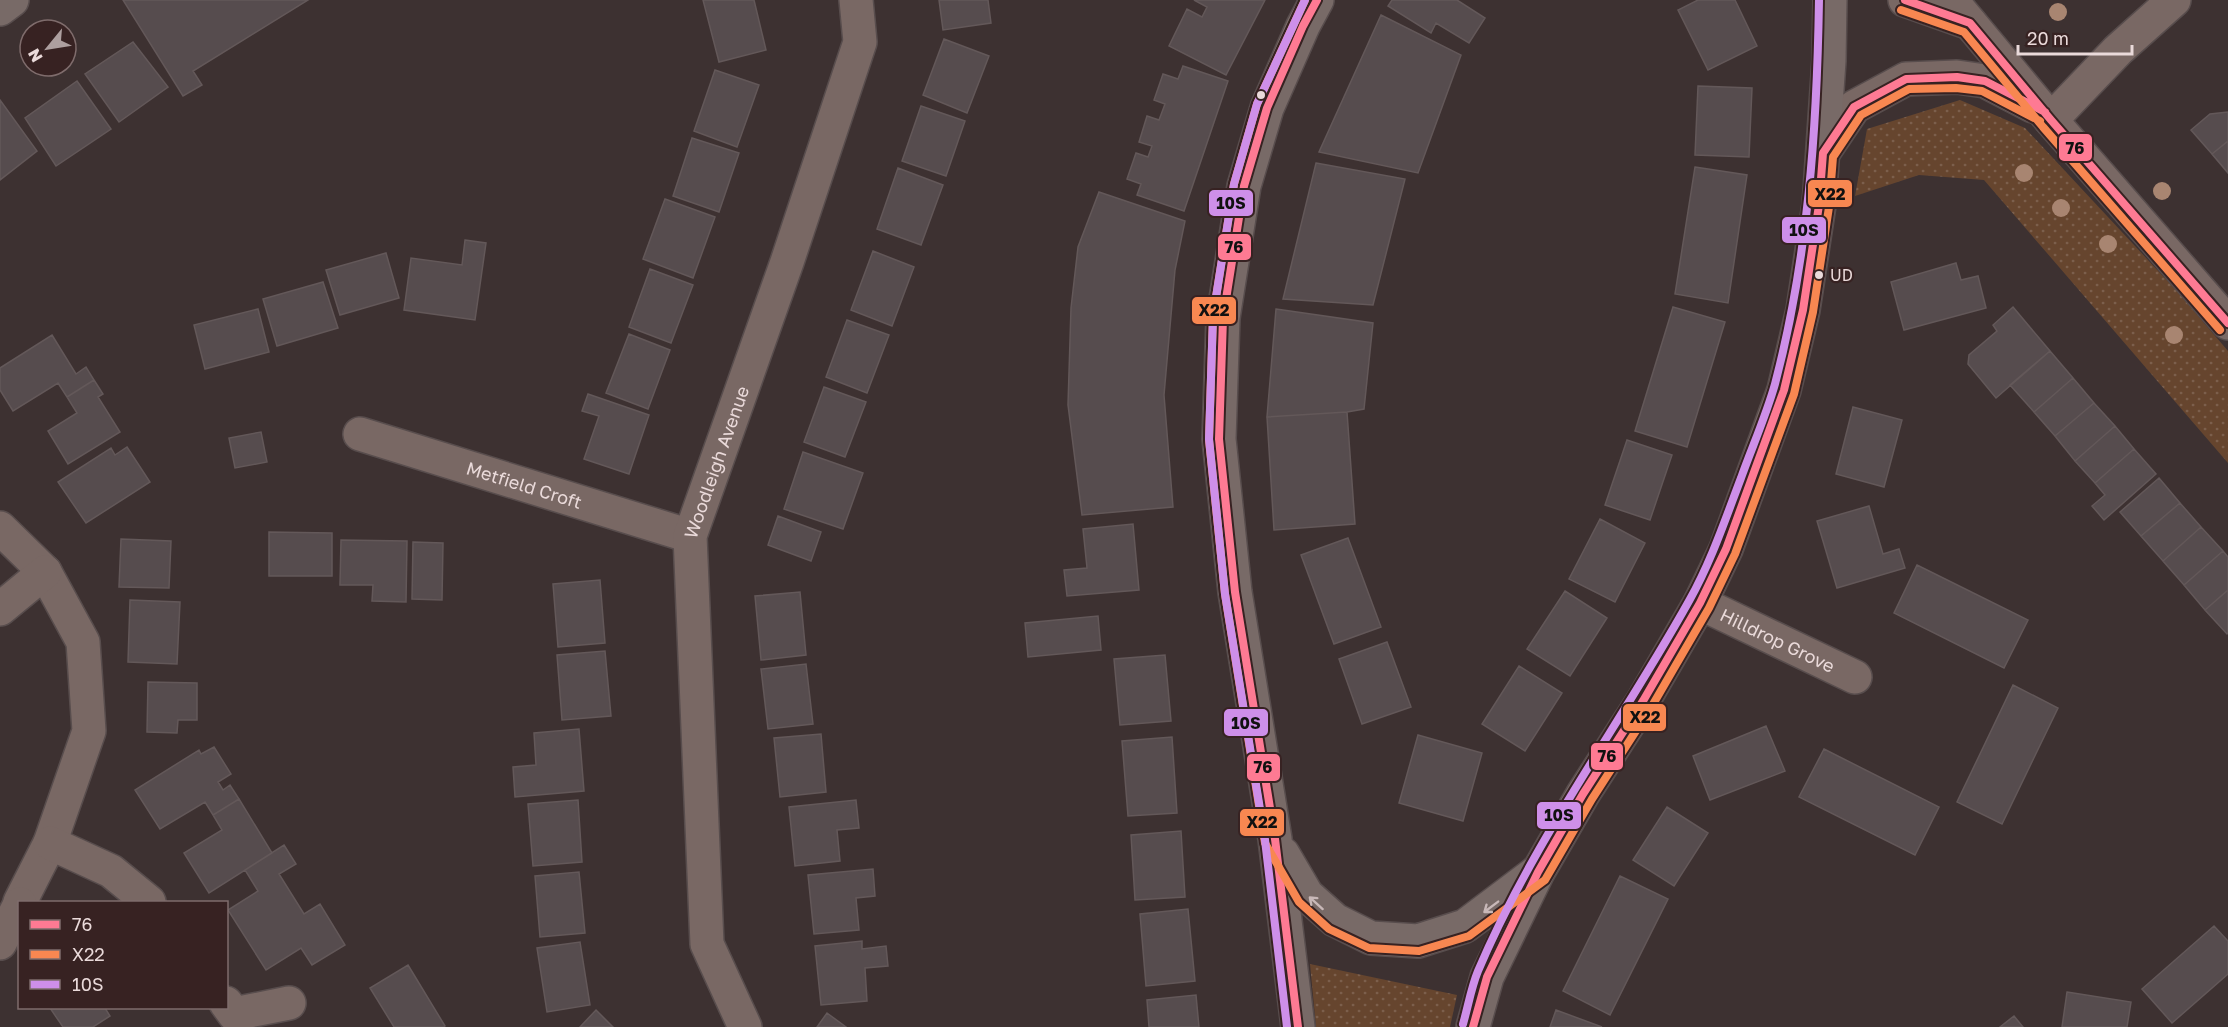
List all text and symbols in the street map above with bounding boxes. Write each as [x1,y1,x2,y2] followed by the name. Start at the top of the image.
[18,18,78,78] north arrow
[2018,18,2132,56] scale bar
[2027,27,2069,49] text: 20 m
[23,45,47,66] text: N
[1255,89,1267,101] unlabelled marker
[2058,133,2093,162] line badge: 76
[2066,138,2084,158] text: 76
[1807,179,1853,208] line badge: X22
[1814,184,1846,204] text: X22
[1208,189,1254,217] line badge: 10S
[1216,193,1246,213] text: 10S
[1781,216,1827,244] line badge: 10S
[1789,220,1819,240] text: 10S
[1217,233,1252,261] line badge: 76
[1225,237,1243,257] text: 76
[1830,265,1853,285] place label: UD
[1813,269,1825,281] marker: UD
[1191,296,1237,325] line badge: X22
[1198,300,1230,320] text: X22
[679,383,753,541] street label: Woodleigh Avenue
[464,457,585,513] street label: Metfield Croft
[1717,603,1838,677] street label: Hilldrop Grove
[1622,703,1667,732] line badge: X22
[1629,707,1661,727] text: X22
[1223,708,1269,737] line badge: 10S
[1231,713,1261,733] text: 10S
[1590,742,1624,771] line badge: 76
[1598,746,1616,766] text: 76
[1246,753,1281,782] line badge: 76
[1254,757,1272,777] text: 76
[1536,801,1582,830] line badge: 10S
[1544,805,1574,825] text: 10S
[1239,808,1285,837] line badge: X22
[1246,812,1278,832] text: X22
[1308,895,1323,910] one-way arrow
[18,901,228,1009] legend
[1483,901,1499,913] one-way arrow
[72,913,92,935] text: 76
[72,943,105,965] text: X22
[72,973,103,995] text: 10S

